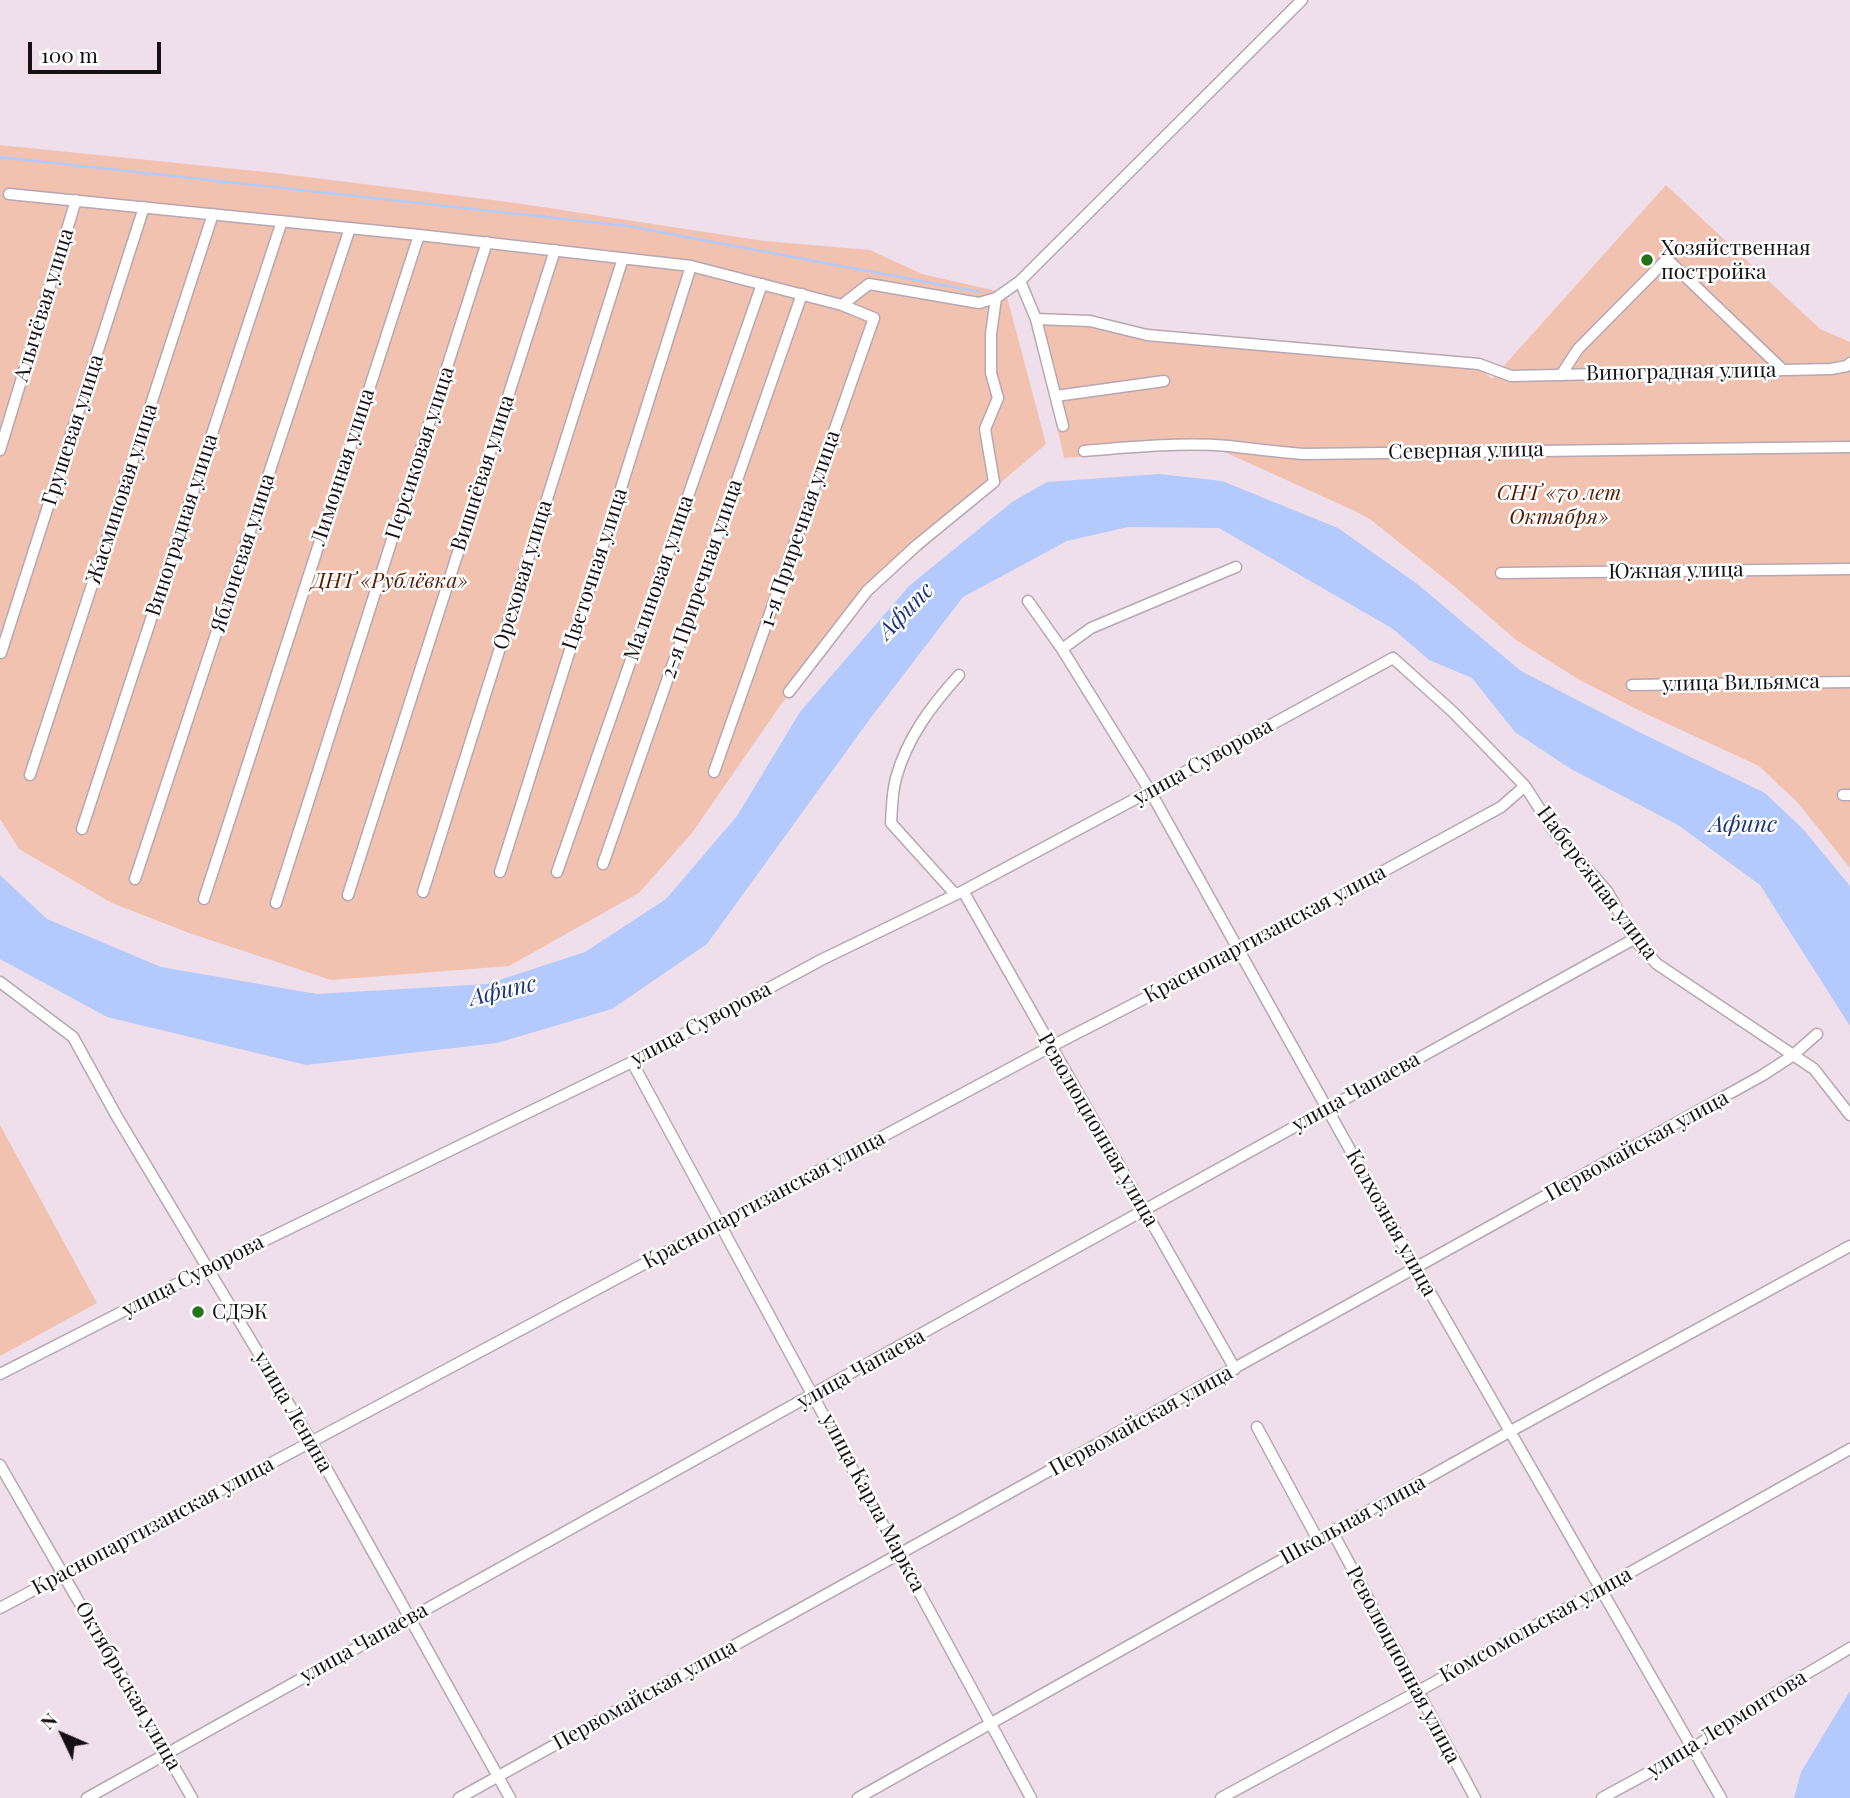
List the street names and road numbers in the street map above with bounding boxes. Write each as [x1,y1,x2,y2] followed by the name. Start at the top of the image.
[9,225,79,385] street label: Алычёвая улица
[37,351,109,509] street label: Грушевая улица
[1586,358,1776,386] street label: Виноградная улица
[380,363,460,543] street label: Персиковая улица
[306,385,380,549] street label: Лимонная улица
[446,392,520,554] street label: Вишнёвая улица
[81,400,163,588] street label: Жасминовая улица
[754,427,846,631] street label: 1-я Приречная улица
[141,431,223,619] street label: Виноградная улица
[1388,437,1544,465] street label: Северная улица
[205,470,281,636] street label: Яблоневая улица
[656,476,748,682] street label: 2-я Приречная улица
[557,485,633,653] street label: Цветочная улица
[619,492,699,664] street label: Малиновая улица
[488,497,558,653] street label: Ореховая улица
[1608,557,1744,585] street label: Южная улица
[1662,669,1820,697] street label: улица Вильямса
[1129,713,1277,811] street label: улица Суворова
[1531,801,1663,965] street label: Набережная улица
[1140,859,1390,1009] street label: Краснопартизанская улица
[626,976,776,1072] street label: улица Суворова
[1032,1029,1164,1231] street label: Революционная улица
[1288,1046,1424,1138] street label: улица Чапаева
[1541,1085,1733,1207] street label: Первомайская улица
[639,1125,889,1275] street label: Краснопартизанская улица
[1340,1145,1442,1301] street label: Колхозная улица
[118,1229,268,1323] street label: улица Суворова
[793,1323,929,1415] street label: улица Чапаева
[248,1347,338,1477] street label: улица Ленина
[1045,1360,1237,1482] street label: Первомайская улица
[815,1410,931,1596] street label: улица Карла Маркса
[28,1451,278,1601] street label: Краснопартизанская улица
[1276,1470,1430,1570] street label: Школьная улица
[1340,1562,1466,1768] street label: Революционная улица
[1436,1562,1636,1688] street label: Комсомольская улица
[69,1597,187,1775] street label: Октябрьская улица
[296,1597,432,1689] street label: улица Чапаева
[549,1634,741,1756] street label: Первомайская улица
[1643,1665,1811,1783] street label: улица Лермонтова

